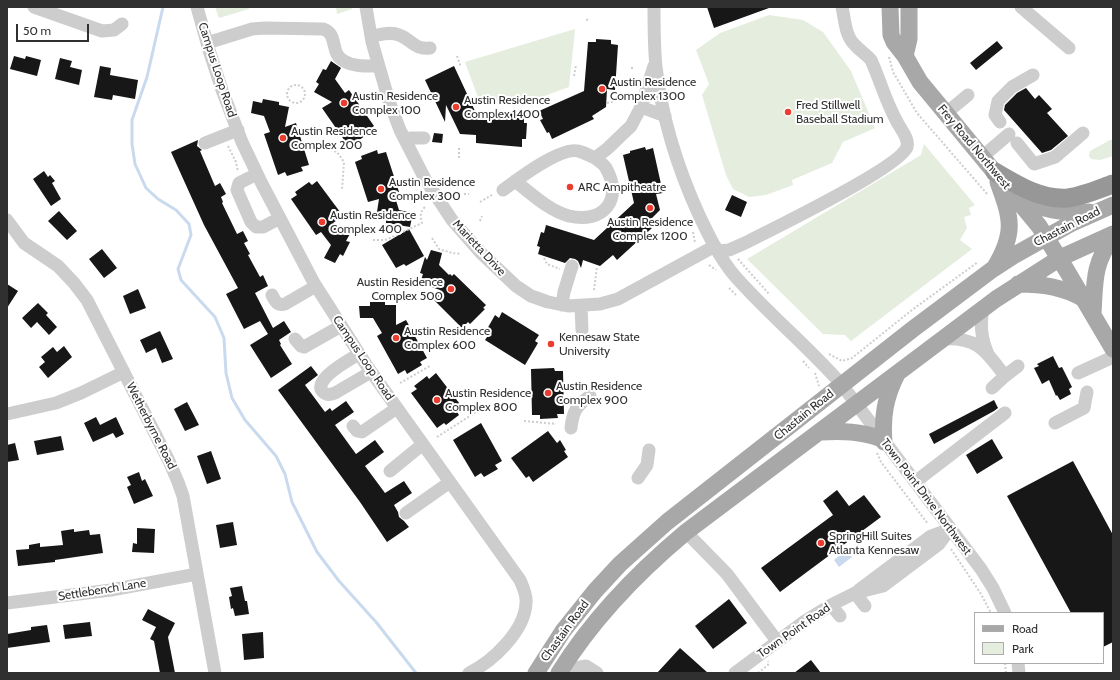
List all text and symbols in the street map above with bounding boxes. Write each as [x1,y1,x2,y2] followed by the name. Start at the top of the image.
[18,16,91,42] scale bar
[195,21,239,119] street label: Campus Loop Road
[23,23,51,38] text: 50 m
[610,75,696,103] place label: Austin Residence Complex 1300
[597,84,607,94] marker: Austin Residence Complex 1300
[352,89,438,117] place label: Austin Residence Complex 100
[464,93,550,121] place label: Austin Residence Complex 1400
[339,98,349,108] marker: Austin Residence Complex 100
[796,98,883,126] place label: Fred Stillwell Baseball Stadium
[451,102,461,112] marker: Austin Residence Complex 1400
[934,102,1014,192] street label: Frey Road Northwest
[783,107,793,117] marker: Fred Stillwell Baseball Stadium
[291,124,377,152] place label: Austin Residence Complex 200
[278,133,288,143] marker: Austin Residence Complex 200
[389,175,475,203] place label: Austin Residence Complex 300
[578,180,666,194] place label: ARC Ampitheatre
[565,182,575,192] marker: ARC Ampitheatre
[376,184,386,194] marker: Austin Residence Complex 300
[645,203,655,213] marker: Austin Residence Complex 1200
[1031,204,1103,250] street label: Chastain Road
[330,208,416,236] place label: Austin Residence Complex 400
[607,215,693,243] place label: Austin Residence Complex 1200
[317,217,327,227] marker: Austin Residence Complex 400
[449,217,509,279] street label: Marietta Drive
[357,275,443,303] place label: Austin Residence Complex 500
[446,284,456,294] marker: Austin Residence Complex 500
[329,313,397,403] street label: Campus Loop Road
[404,324,490,352] place label: Austin Residence Complex 600
[559,330,640,358] place label: Kennesaw State University
[391,333,401,343] marker: Austin Residence Complex 600
[546,339,556,349] marker: Kennesaw State University
[556,379,642,407] place label: Austin Residence Complex 900
[123,380,179,472] street label: Wetherbyrne Road
[445,386,531,414] place label: Austin Residence Complex 800
[771,387,837,443] street label: Chastain Road
[543,388,553,398] marker: Austin Residence Complex 900
[432,395,442,405] marker: Austin Residence Complex 800
[878,436,974,558] street label: Town Point Drive Northwest
[829,529,919,557] place label: SpringHill Suites Atlanta Kennesaw
[816,538,826,548] marker: SpringHill Suites Atlanta Kennesaw
[57,576,147,604] street label: Settlebench Lane
[538,597,592,665] street label: Chastain Road
[755,601,833,661] street label: Town Point Road
[974,612,1104,664] legend
[1012,621,1038,636] text: Road
[1012,641,1034,656] text: Park

